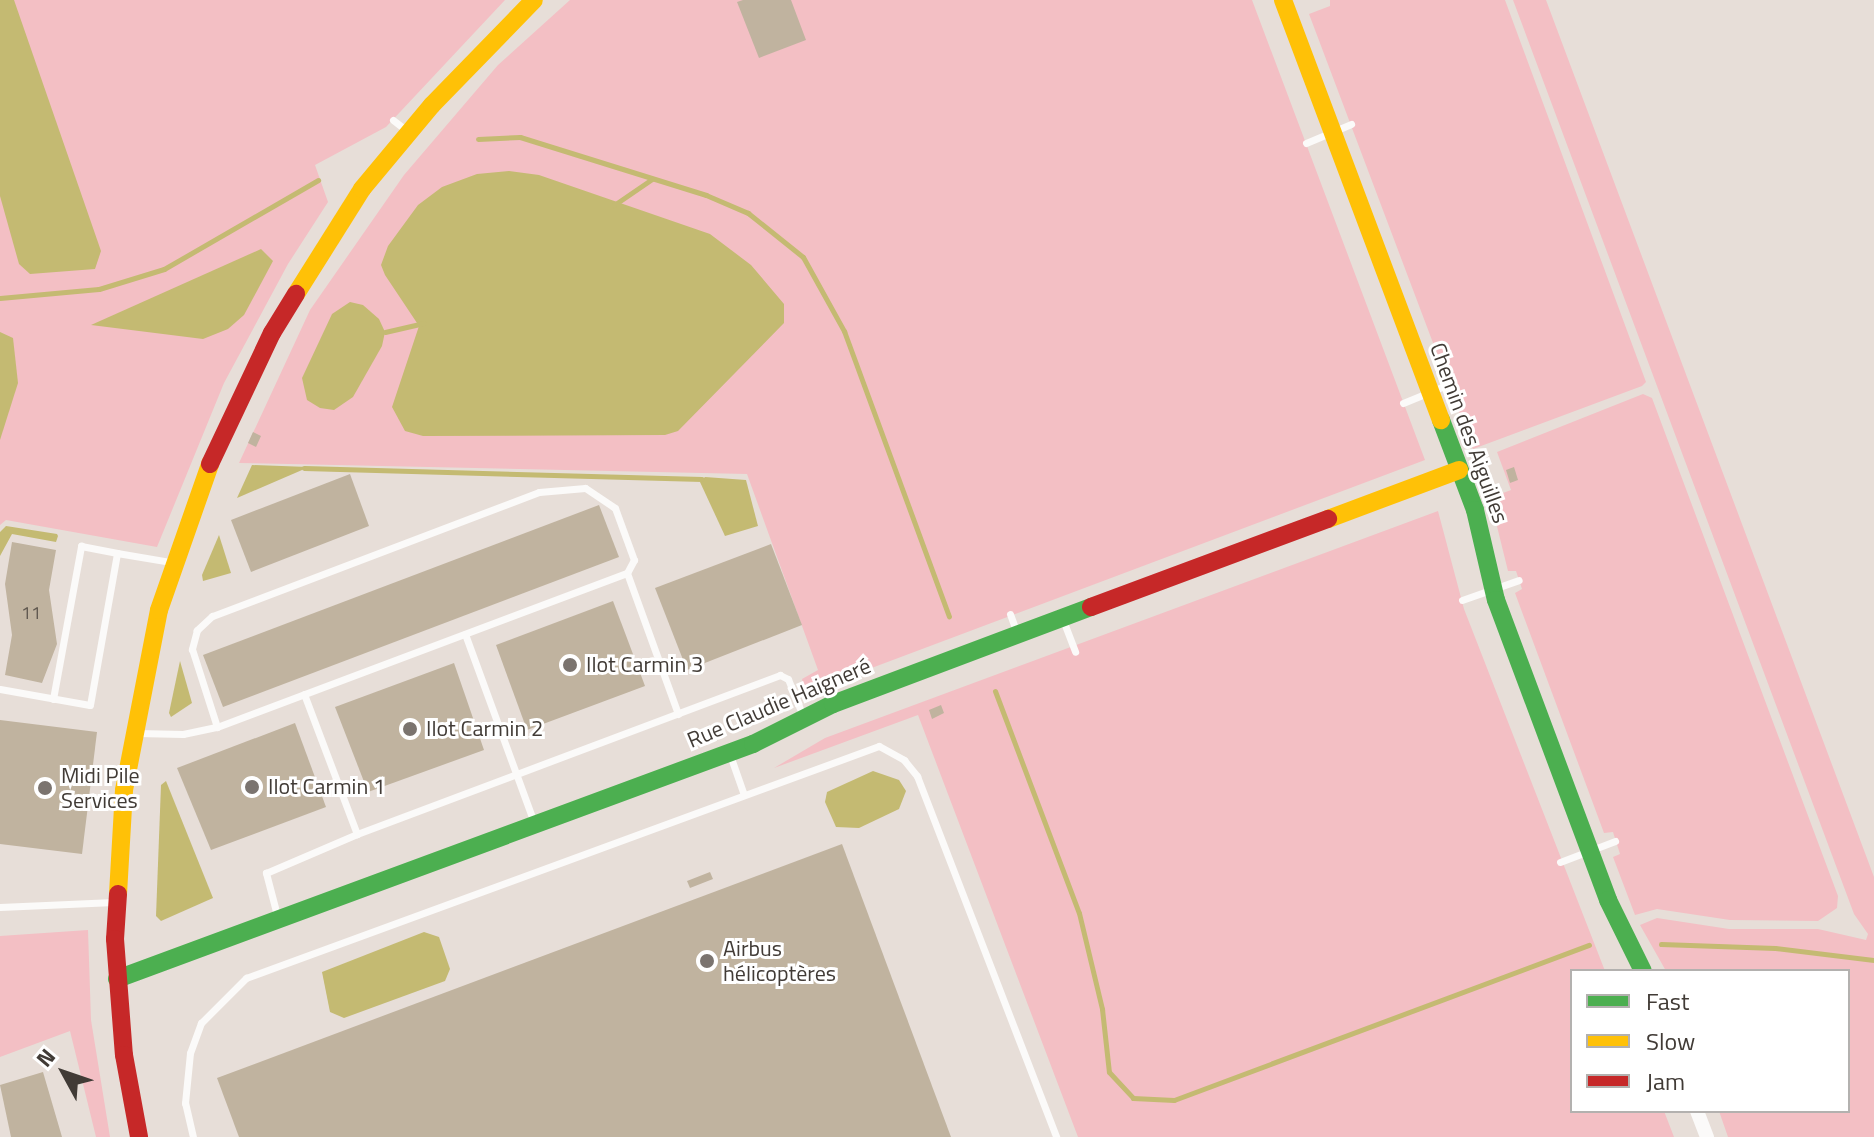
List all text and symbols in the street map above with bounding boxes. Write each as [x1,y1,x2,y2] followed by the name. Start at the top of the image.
[1424,339,1514,527] street label: Chemin des Aiguilles
[21,602,41,624] house number: 11
[586,652,703,678] place label: Ilot Carmin 3
[683,652,875,754] street label: Rue Claudie Haigneré
[561,656,579,674] marker: Ilot Carmin 3
[426,716,543,742] place label: Ilot Carmin 2
[401,720,419,738] marker: Ilot Carmin 2
[61,762,140,814] place label: Midi Pile Services
[268,774,385,800] place label: Ilot Carmin 1
[243,778,261,796] marker: Ilot Carmin 1
[36,779,54,797] marker: Midi Pile Services
[723,935,836,986] place label: Airbus hélicoptères
[698,952,716,970] marker: Airbus hélicoptères
[1570,969,1850,1113] legend
[1646,983,1689,1019] text: Fast
[1646,1023,1695,1059] text: Slow
[24,1033,104,1113] north arrow
[28,1041,64,1074] text: N
[1646,1063,1685,1099] text: Jam

